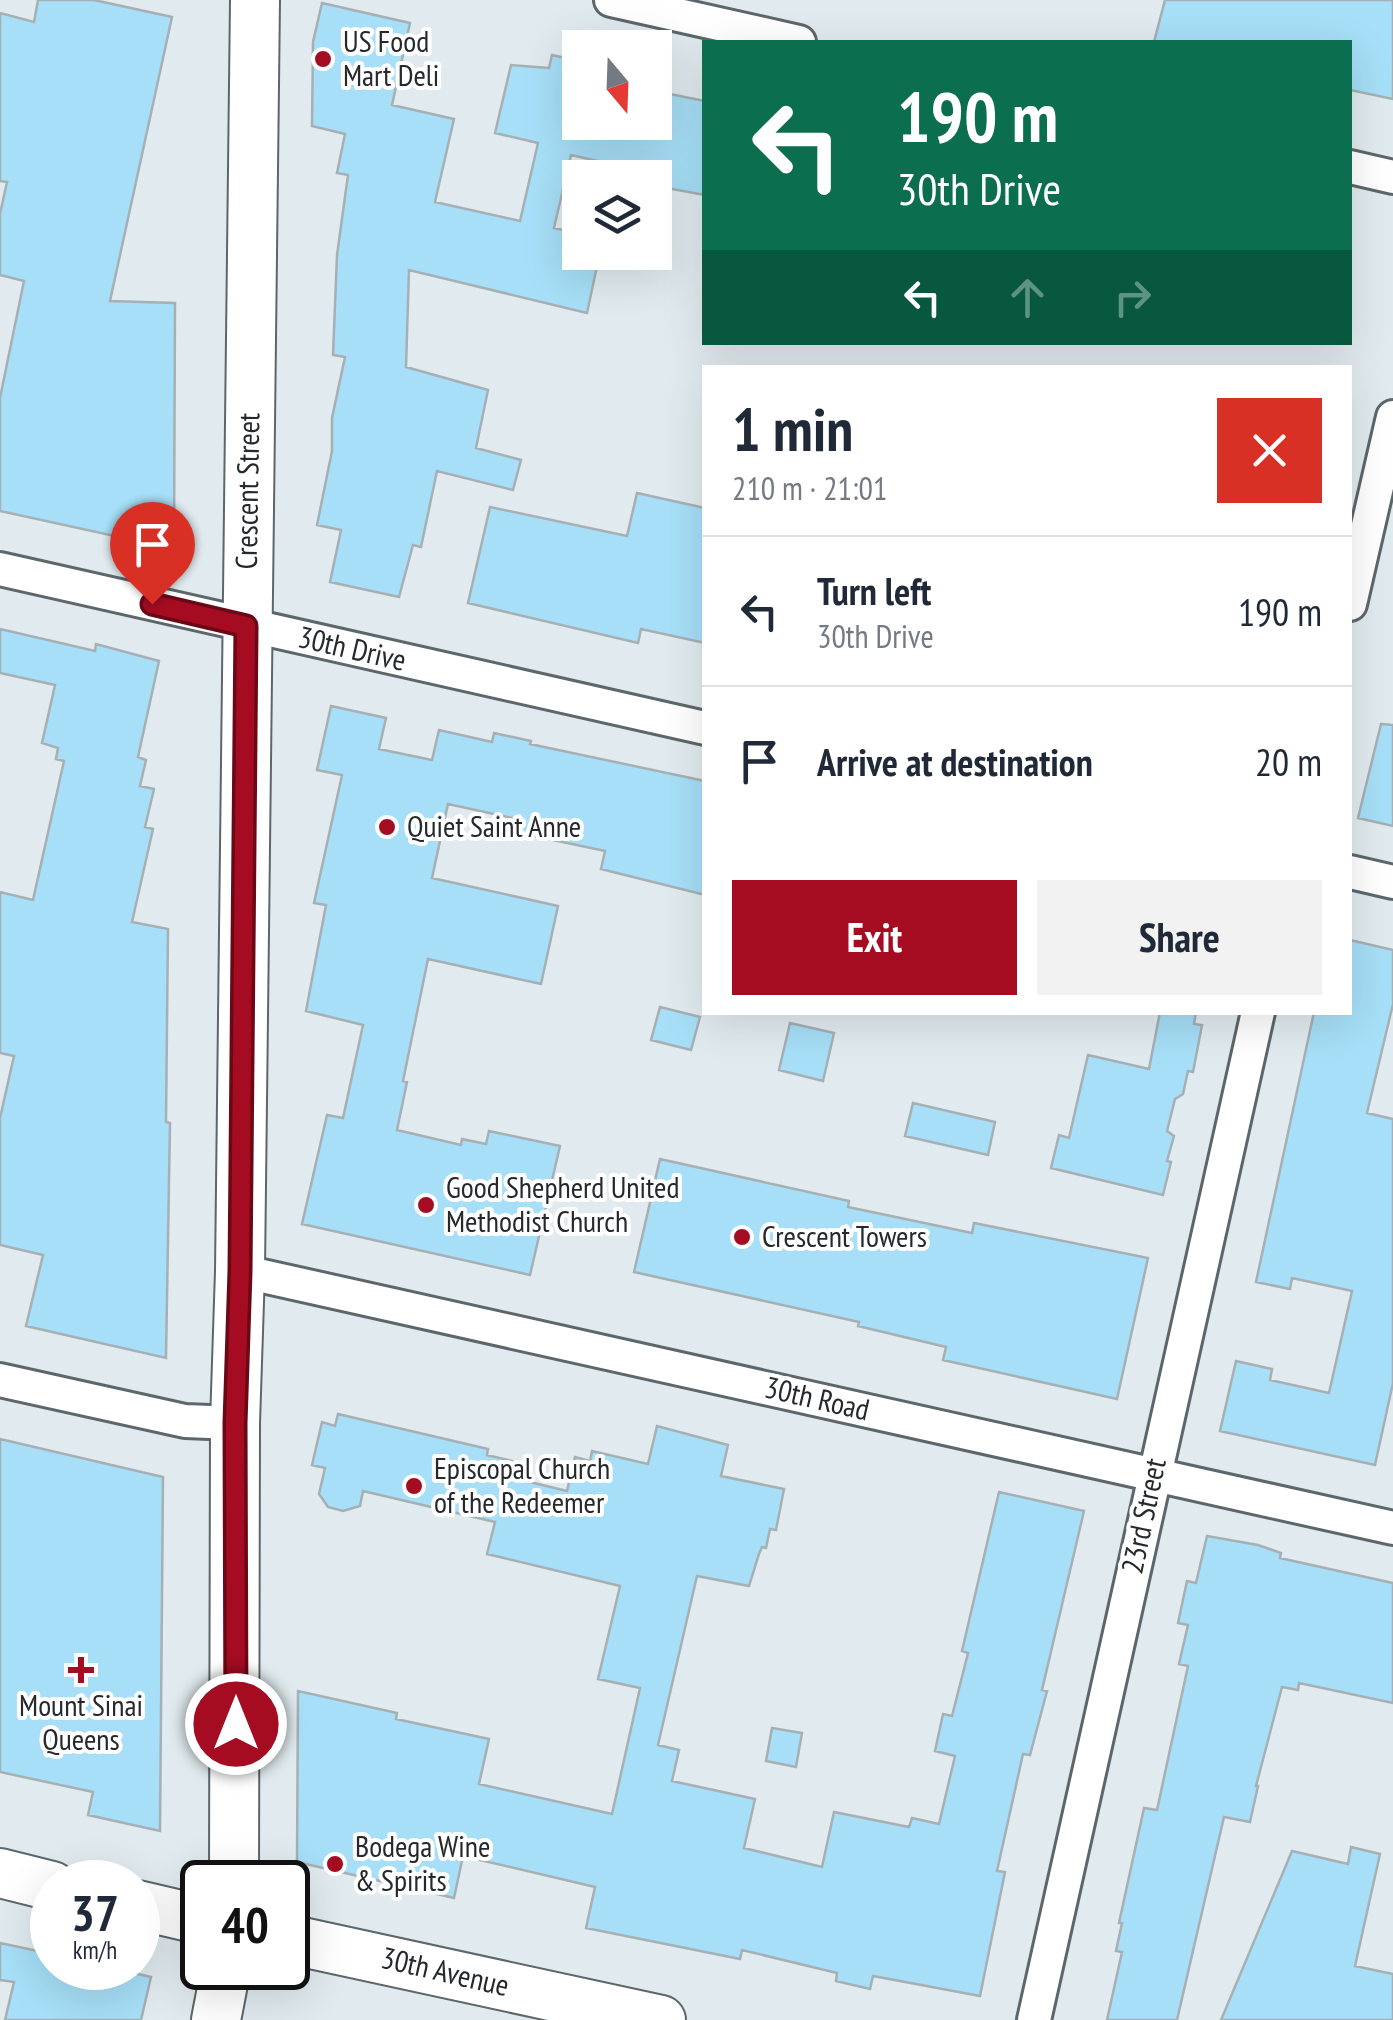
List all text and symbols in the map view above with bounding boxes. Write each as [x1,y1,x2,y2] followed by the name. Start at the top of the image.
[343,21,439,94] place label: US Food Mart Deli
[562,30,672,140] north arrow
[562,30,672,270] map controls
[312,48,334,70] marker: US Food Mart Deli
[897,71,1058,161] text: 190 m
[732,80,862,210] icon: left
[897,159,1061,217] text: 30th Drive
[562,160,672,270] button: layers
[895,270,950,325] icon: left
[1000,270,1055,325] icon: ahead
[1105,270,1160,325] icon: right
[732,390,853,468] text: 1 min
[1217,398,1322,503] button: close
[226,412,267,570] street label: Crescent Street
[732,467,887,509] text: 210 m · 21:01
[110,502,195,605] pin
[125,517,180,572] icon: arrive
[817,566,931,615] text: Turn left
[732,584,787,639] icon: left
[1238,587,1322,636] text: 190 m
[817,615,934,657] text: 30th Drive
[295,616,410,679] street label: 30th Drive
[732,734,787,789] icon: arrive
[817,737,1093,786] text: Arrive at destination
[1255,737,1322,786] text: 20 m
[407,806,581,845] place label: Quiet Saint Anne
[376,816,398,838] marker: Quiet Saint Anne
[732,880,1017,995] button: Exit
[1037,880,1322,995] button: Share
[446,1167,679,1240] place label: Good Shepherd United Methodist Church
[415,1194,437,1216] marker: Good Shepherd United Methodist Church
[762,1216,927,1255] place label: Crescent Towers
[731,1226,753,1248] marker: Crescent Towers
[761,1367,873,1428] street label: 30th Road
[434,1448,610,1521] place label: Episcopal Church of the Redeemer
[1111,1454,1174,1577] street label: 23rd Street
[403,1475,425,1497] marker: Episcopal Church of the Redeemer
[68,1657,94,1683] marker: Mount Sinai Queens
[184,1672,288,1776] position arrow
[19,1685,143,1758] place label: Mount Sinai Queens
[355,1826,490,1899] place label: Bodega Wine & Spirits
[324,1853,346,1875] marker: Bodega Wine & Spirits
[180,1860,310,1990] speed limit sign: 40
[71,1880,119,1945] text: 37
[73,1934,117,1966] text: km/h
[378,1937,513,2004] street label: 30th Avenue

